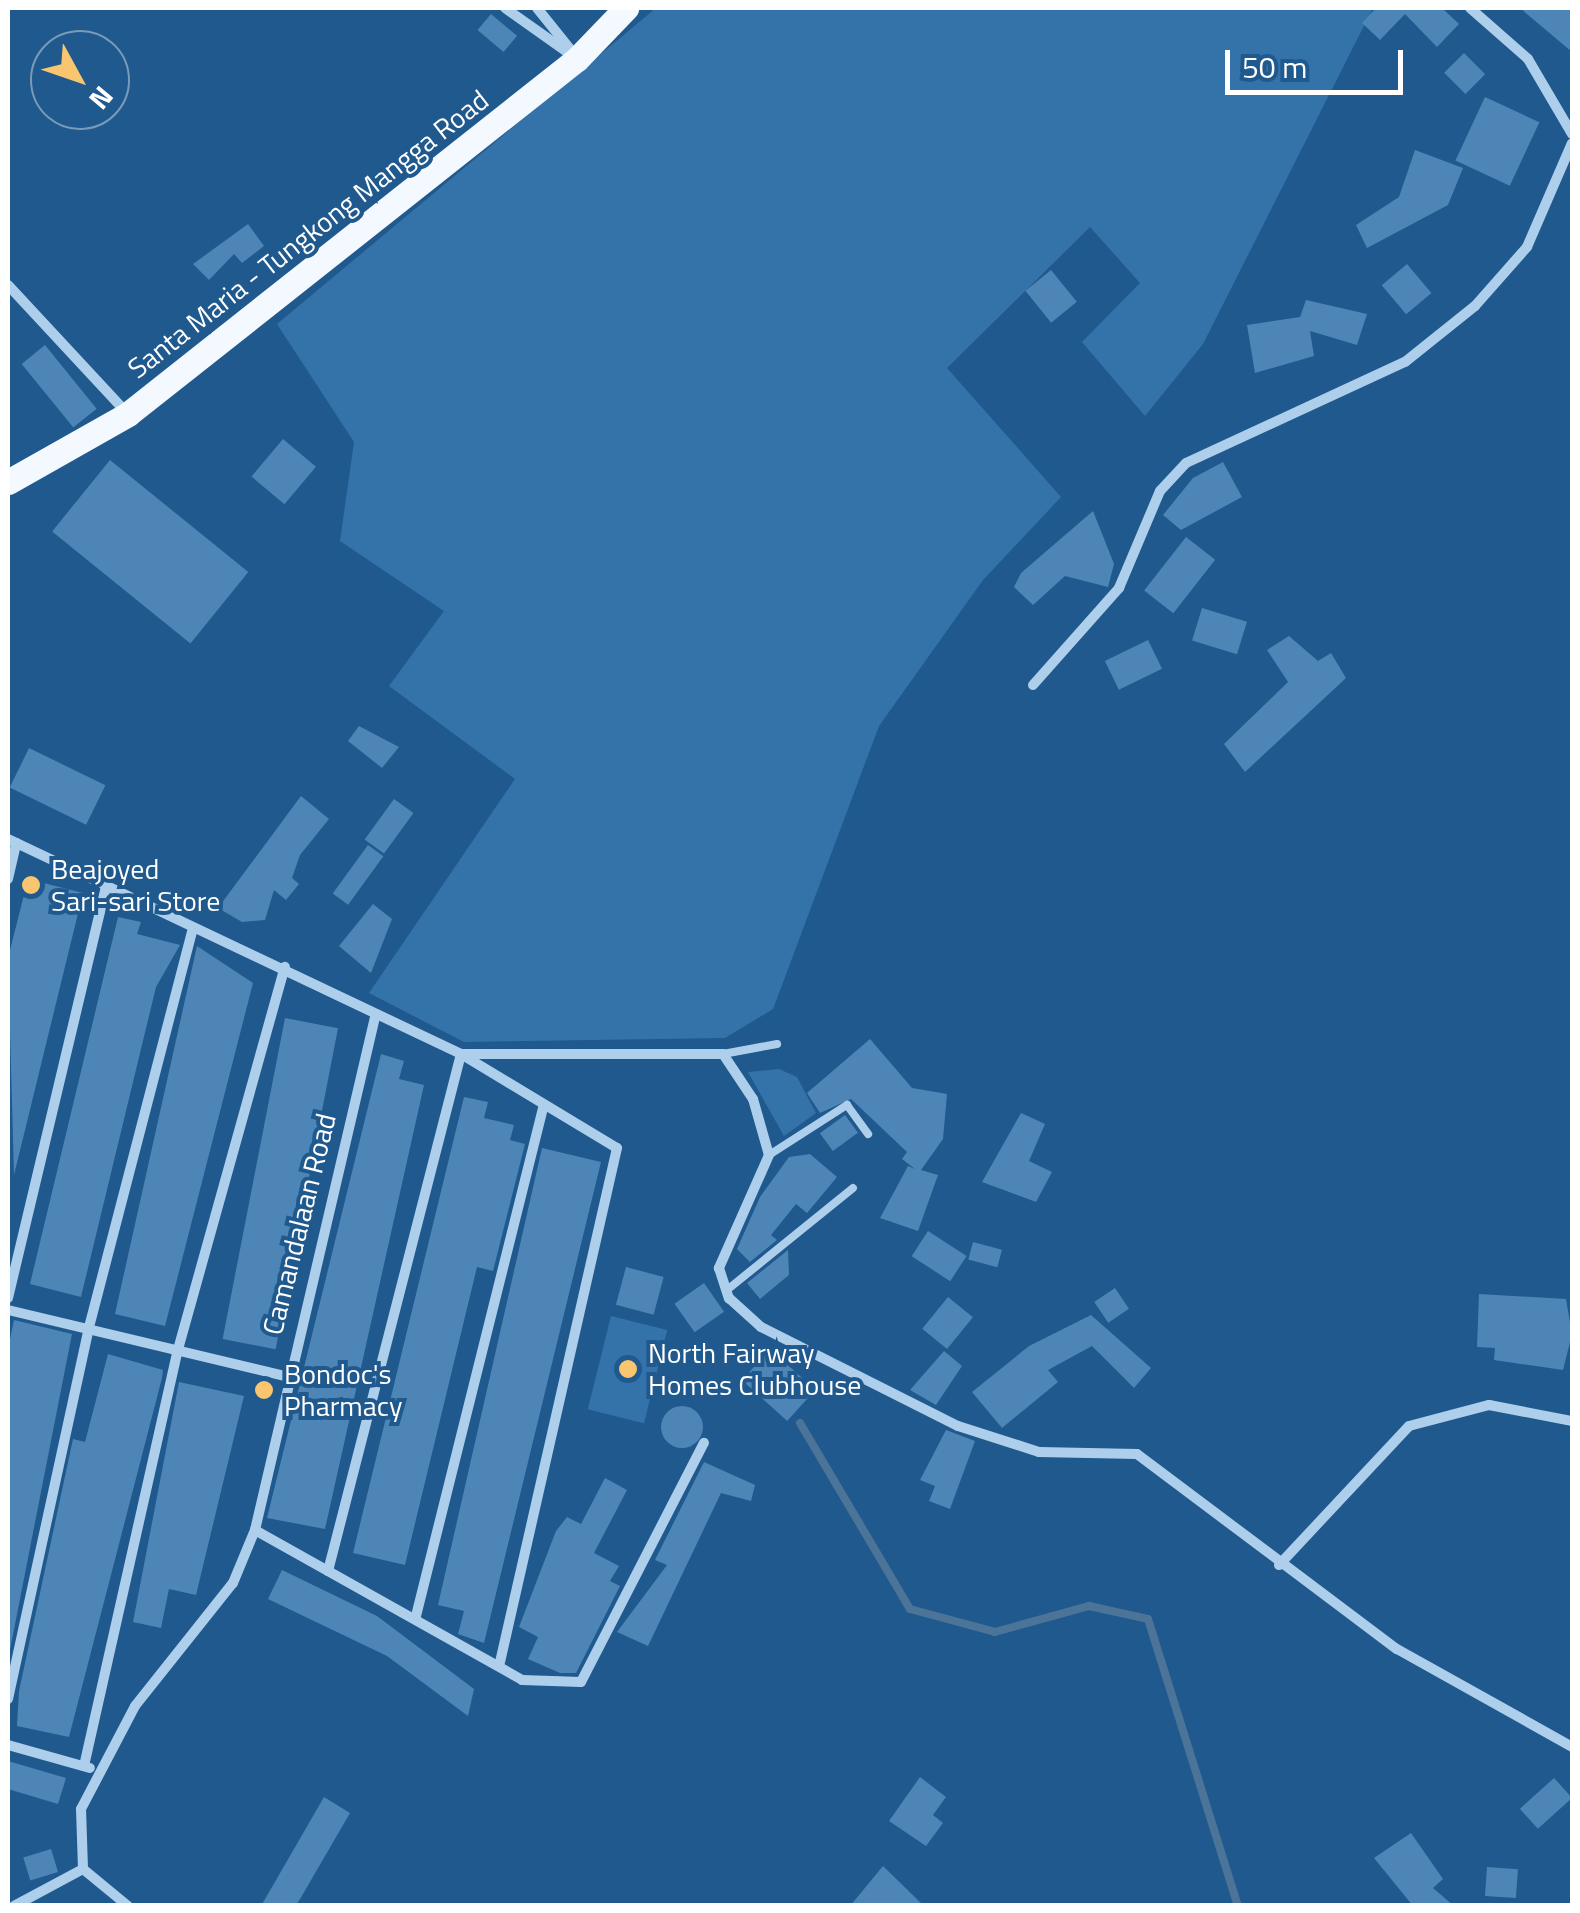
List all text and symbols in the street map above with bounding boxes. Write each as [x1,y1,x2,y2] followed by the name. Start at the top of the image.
[30,30,130,130] north arrow
[1230,30,1408,92] scale bar
[1242,44,1307,90] text: 50 m
[79,77,125,120] text: N
[121,83,495,385] street label: Santa Maria - Tungkong Mangga Road
[51,852,220,918] place label: Beajoyed Sari-sari Store
[20,874,42,896] marker: Beajoyed Sari-sari Store
[255,1110,343,1338] street label: Camandalaan Road
[648,1336,861,1402] place label: North Fairway Homes Clubhouse
[284,1357,403,1423] place label: Bondoc's Pharmacy
[617,1358,639,1380] marker: North Fairway Homes Clubhouse
[253,1379,275,1401] marker: Bondoc's Pharmacy

